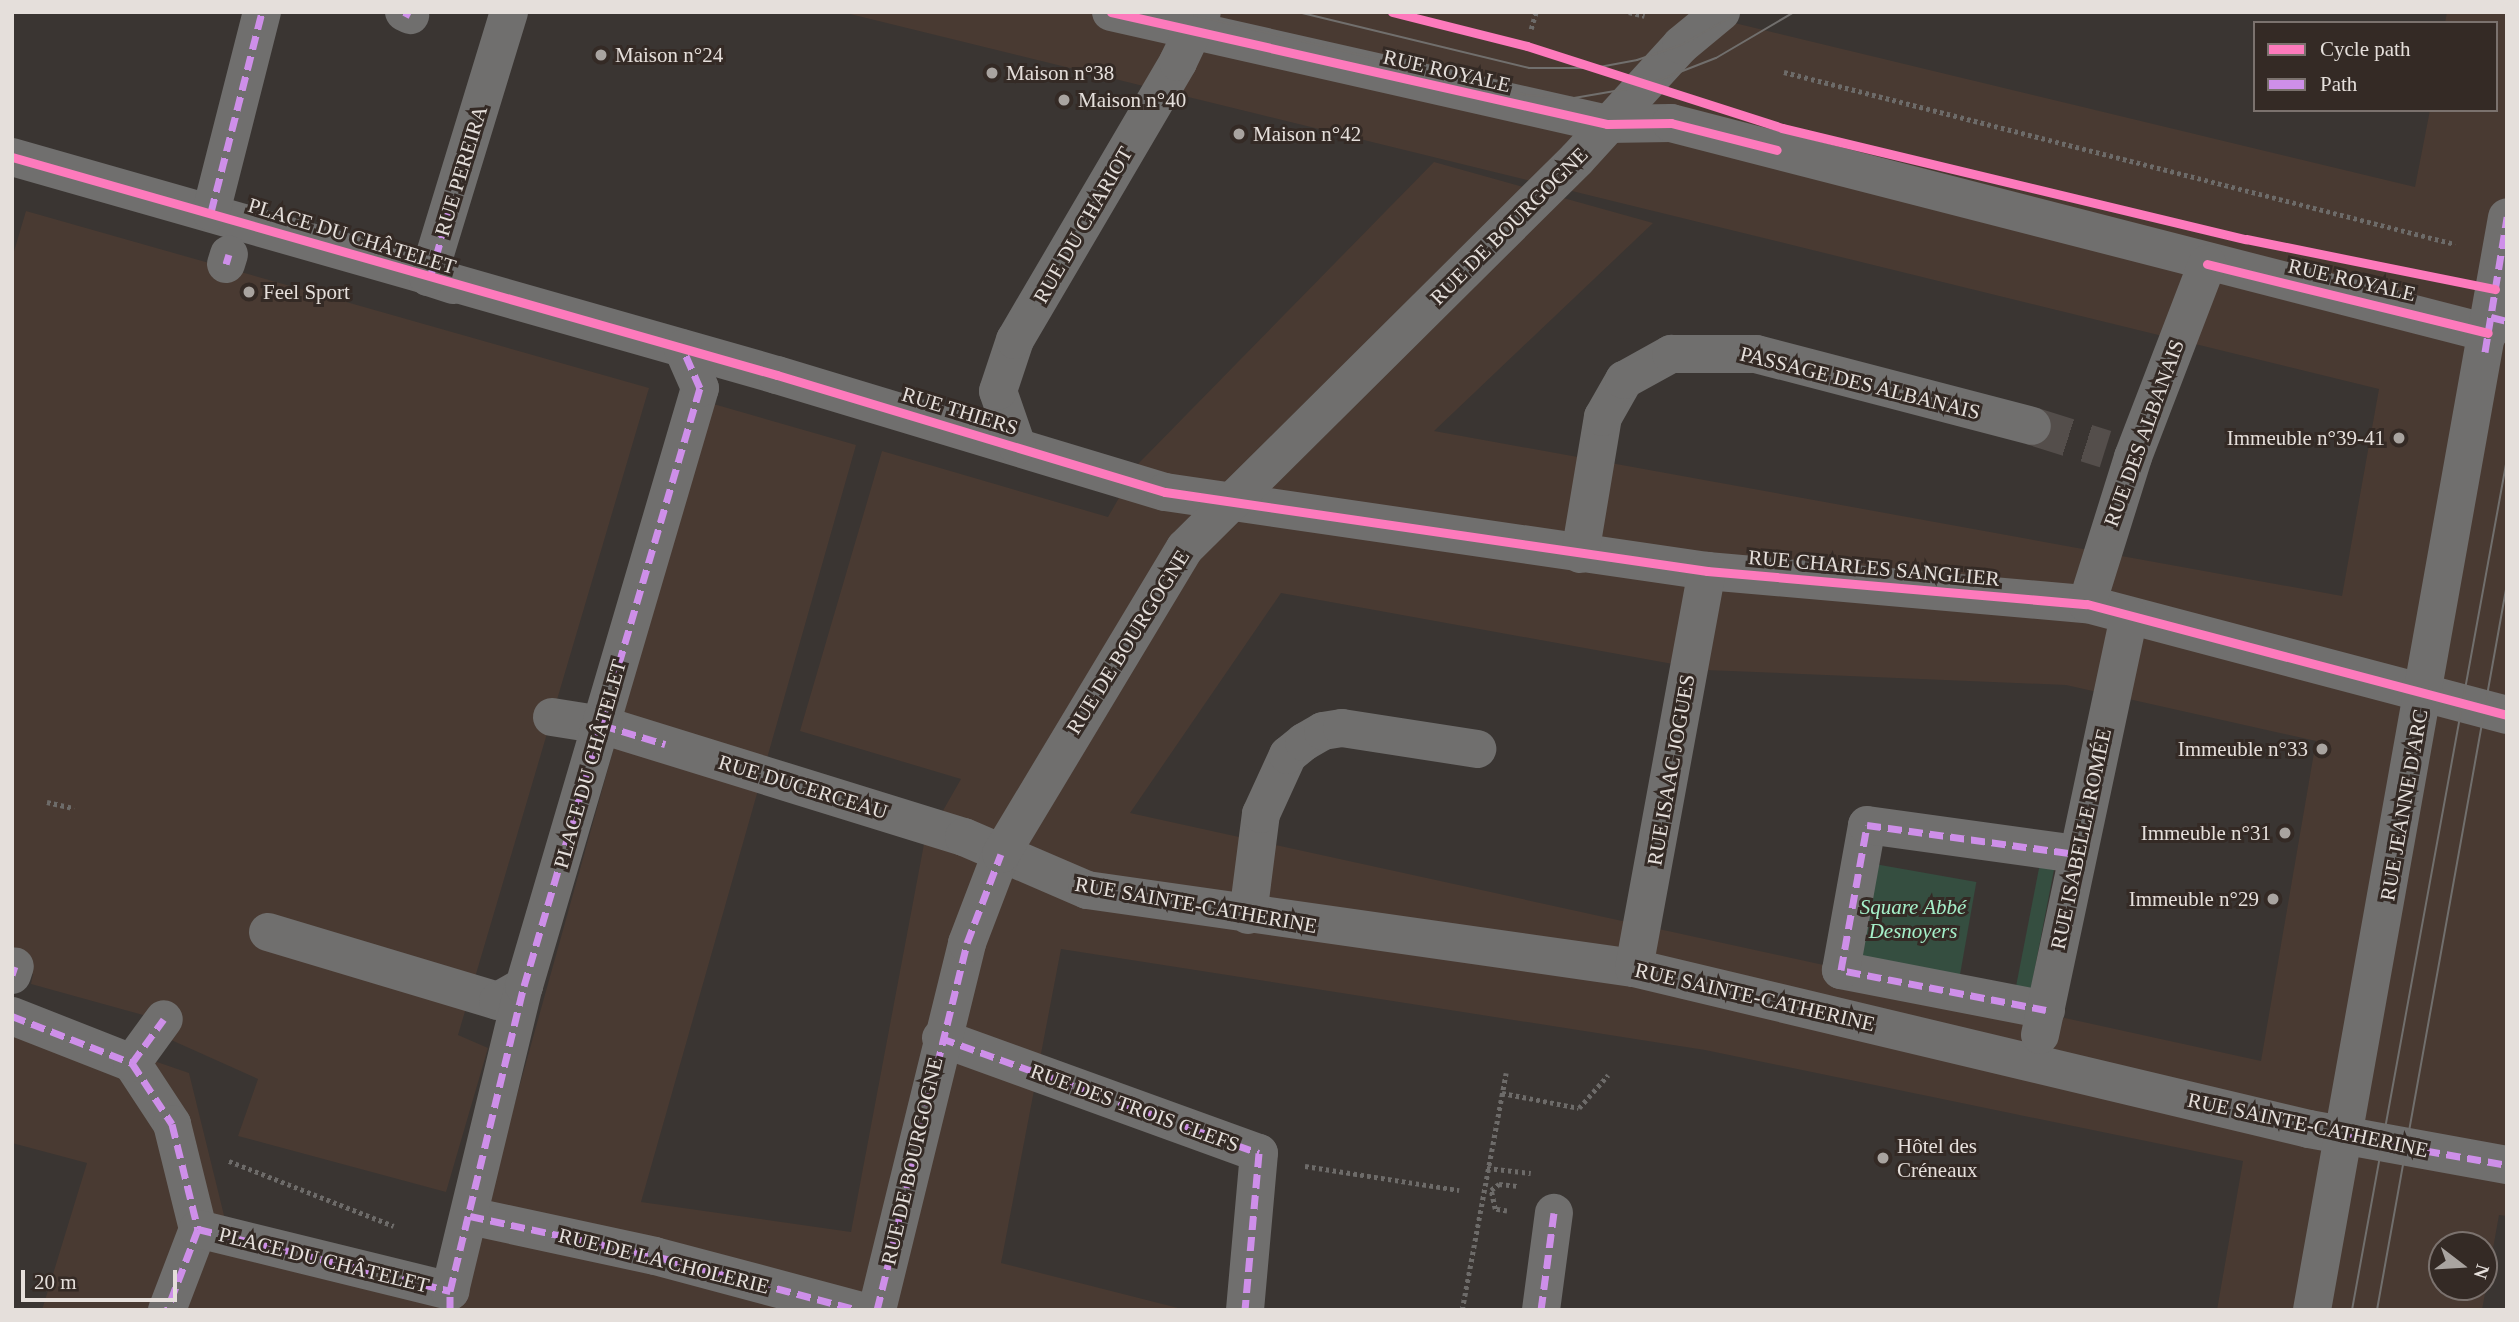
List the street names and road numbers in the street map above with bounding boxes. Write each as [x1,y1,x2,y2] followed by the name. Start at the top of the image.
[1381,44,1513,98] street label: RUE ROYALE
[429,103,493,239] street label: RUE PEREIRA
[1028,142,1138,308] street label: RUE DU CHARIOT
[1425,142,1593,310] street label: RUE DE BOURGOGNE
[245,192,459,280] street label: PLACE DU CHÂTELET
[2286,253,2418,307] street label: RUE ROYALE
[2098,336,2190,530] street label: RUE DES ALBANAIS
[1737,341,1983,425] street label: PASSAGE DES ALBANAIS
[899,381,1021,441] street label: RUE THIERS
[1747,544,2001,592] street label: RUE CHARLES SANGLIER
[1061,545,1195,739] street label: RUE DE BOURGOGNE
[548,657,632,871] street label: PLACE DU CHÂTELET
[1642,672,1700,868] street label: RUE ISAAC JOGUES
[2375,707,2433,903] street label: RUE JEANNE D'ARC
[2045,726,2117,952] street label: RUE ISABELLE ROMÉE
[715,749,891,825] street label: RUE DUCERCEAU
[1073,871,1319,939] street label: RUE SAINTE-CATHERINE
[1633,957,1877,1037] street label: RUE SAINTE-CATHERINE
[876,1055,948,1267] street label: RUE DE BOURGOGNE
[1027,1058,1243,1158] street label: RUE DES TROIS CLEFS
[2185,1087,2431,1163] street label: RUE SAINTE-CATHERINE
[216,1222,432,1298] street label: PLACE DU CHÂTELET
[555,1222,773,1300] street label: RUE DE LA CHOLERIE

